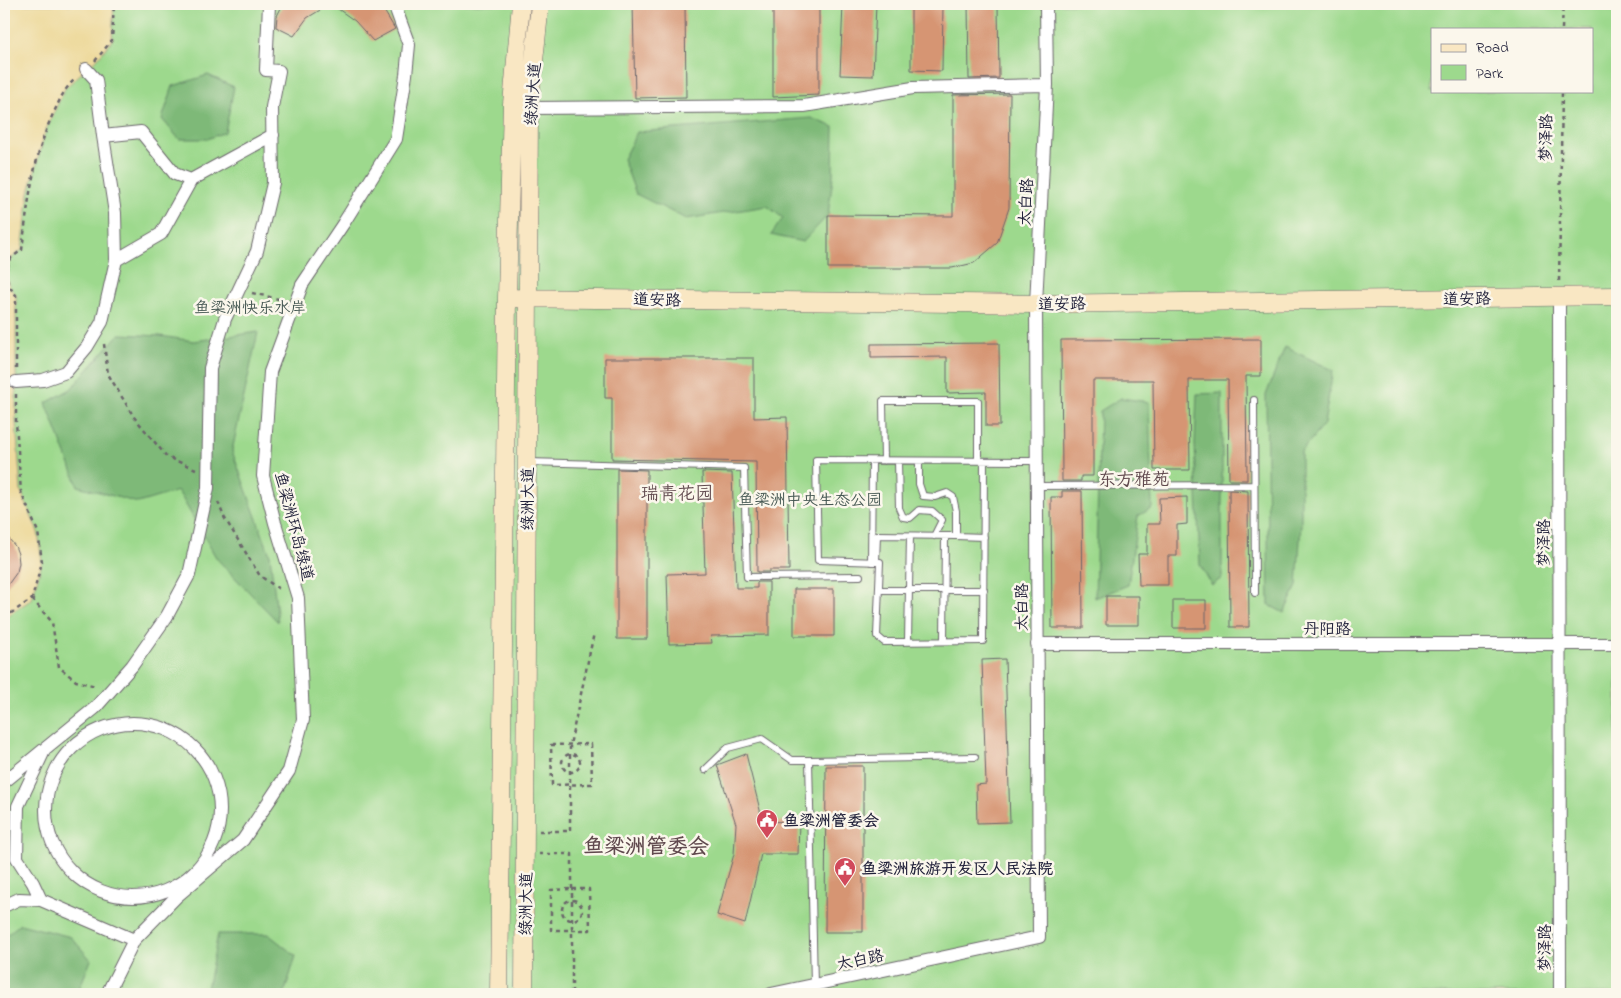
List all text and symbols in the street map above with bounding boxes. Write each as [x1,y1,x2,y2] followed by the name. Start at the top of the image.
[1431,28,1594,92] legend
[1476,37,1509,59] text: Road
[520,61,548,127] street label: 绿洲大道
[1476,63,1504,85] text: Park
[1535,114,1559,162] street label: 梦泽路
[1014,178,1040,227] street label: 太白路
[1443,288,1491,312] street label: 道安路
[633,289,681,313] street label: 道安路
[1038,293,1086,317] street label: 道安路
[194,297,306,321] park label: 鱼梁洲快乐水岸
[517,467,541,531] street label: 绿洲大道
[1098,468,1170,494] district label: 东方雅苑
[267,469,319,584] street label: 鱼梁洲环岛绿道
[641,482,713,508] district label: 瑞青花园
[738,489,882,513] park label: 鱼梁洲中央生态公园
[1533,519,1557,567] street label: 梦泽路
[1011,583,1035,631] street label: 太白路
[1303,618,1351,642] street label: 丹阳路
[755,808,779,839] public building icon: 鱼梁洲管委会
[783,810,879,834] place label: 鱼梁洲管委会
[583,833,709,863] district label: 鱼梁洲管委会
[833,856,857,887] public building icon: 鱼梁洲旅游开发区人民法院
[861,858,1053,882] place label: 鱼梁洲旅游开发区人民法院
[514,872,540,936] street label: 绿洲大道
[1534,924,1558,972] street label: 梦泽路
[834,944,886,978] street label: 太白路

